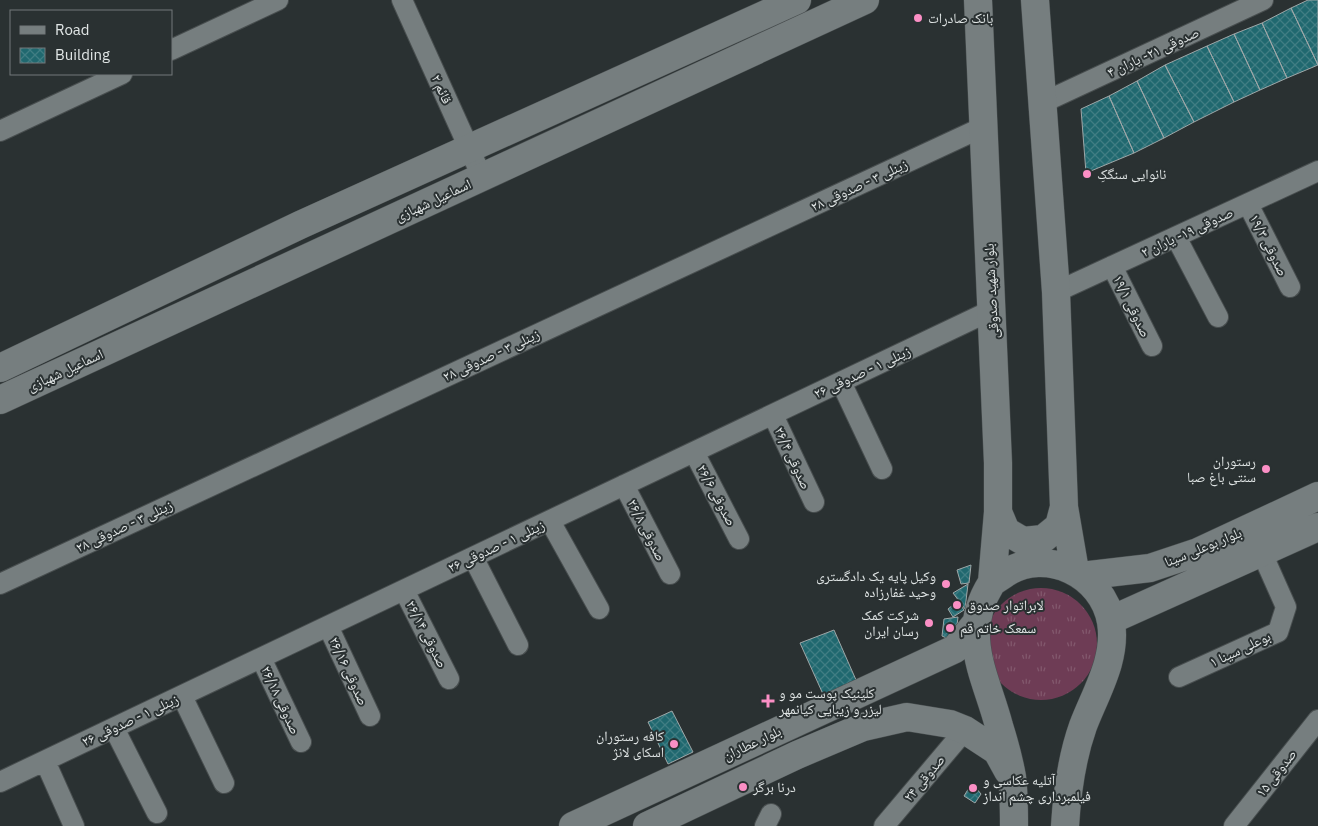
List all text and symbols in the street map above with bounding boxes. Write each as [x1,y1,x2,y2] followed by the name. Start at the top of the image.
[928,9,993,27] place label: بانک صادرات
[10,10,172,75] legend
[912,12,924,24] marker: بانک صادرات
[55,20,90,39] text: Road
[1104,23,1202,81] street label: صدوقی ۲۱- یاران ۴
[55,45,110,64] text: Building
[427,72,456,107] street label: قائم ۲
[808,155,910,215] street label: زینلی ۳ - صدوقی ۲۸
[1097,165,1167,183] place label: نانوایی سنگکِ
[1081,168,1093,180] marker: نانوایی سنگکِ
[392,175,474,225] street label: اسماعیل شهبازی
[1138,203,1236,261] street label: صدوقی ۱۹- یاران ۲
[1246,211,1292,279] street label: صدوقی ۱۹/۳
[980,243,1002,339] street label: بلوار شهید صدوقی
[1109,272,1155,340] street label: صدوقی ۱۹/۱
[440,325,542,385] street label: زینلی ۳ - صدوقی ۲۸
[811,342,913,402] street label: زینلی ۱ - صدوقی ۲۶
[24,345,106,395] street label: اسماعیل شهبازی
[771,424,815,492] street label: صدوقی ۲۶/۴
[1187,452,1256,487] place label: رستوران سنتی باغ صبا
[693,461,741,529] street label: صدوقی ۲۶/۶
[1260,463,1272,475] marker: رستوران سنتی باغ صبا
[73,496,175,556] street label: زینلی ۳ - صدوقی ۲۸
[624,496,670,564] street label: صدوقی ۲۶/۸
[445,516,547,576] street label: زینلی ۱ - صدوقی ۲۶
[1162,523,1244,571] street label: بلوار بوعلی سینا
[816,567,936,601] place label: وکیل پایه یک دادگستری وحید غفارزاده
[940,578,952,590] marker: وکیل پایه یک دادگستری وحید غفارزاده
[967,596,1044,614] place label: لابراتوار صدوق
[402,597,452,671] street label: صدوقی ۲۶/۱۴
[951,599,963,611] marker: لابراتوار صدوق
[861,606,919,640] place label: شرکت کمک رسان ایران
[923,617,935,629] marker: شرکت کمک رسان ایران
[960,619,1036,638] place label: سمعک خاتم قم
[944,622,956,634] marker: سمعک خاتم قم
[1207,627,1274,671] street label: بوعلی سینا ۱
[325,634,373,708] street label: صدوقی ۲۶/۱۶
[257,663,305,737] street label: صدوقی ۲۶/۱۸
[778,684,882,718] place label: کلینیک پوست مو و لیزر و زیبایی کیانمهر
[79,690,181,750] street label: زینلی ۱ - صدوقی ۲۶
[761,694,775,708] marker: کلینیک پوست مو و لیزر و زیبایی کیانمهر
[720,722,784,764] street label: بلوار عطاران
[596,727,664,761] place label: کافه رستوران اسکای لانژ
[668,738,680,750] marker: کافه رستوران اسکای لانژ
[1252,746,1300,800] street label: صدوقی ۱۵
[899,751,949,805] street label: صدوقی ۲۴
[982,771,1091,806] place label: آتلیه عکاسی و فیلمبرداری چشم انداز
[752,778,796,796] place label: درنا برگر
[737,781,749,793] marker: درنا برگر
[967,782,979,794] marker: آتلیه عکاسی و فیلمبرداری چشم انداز

